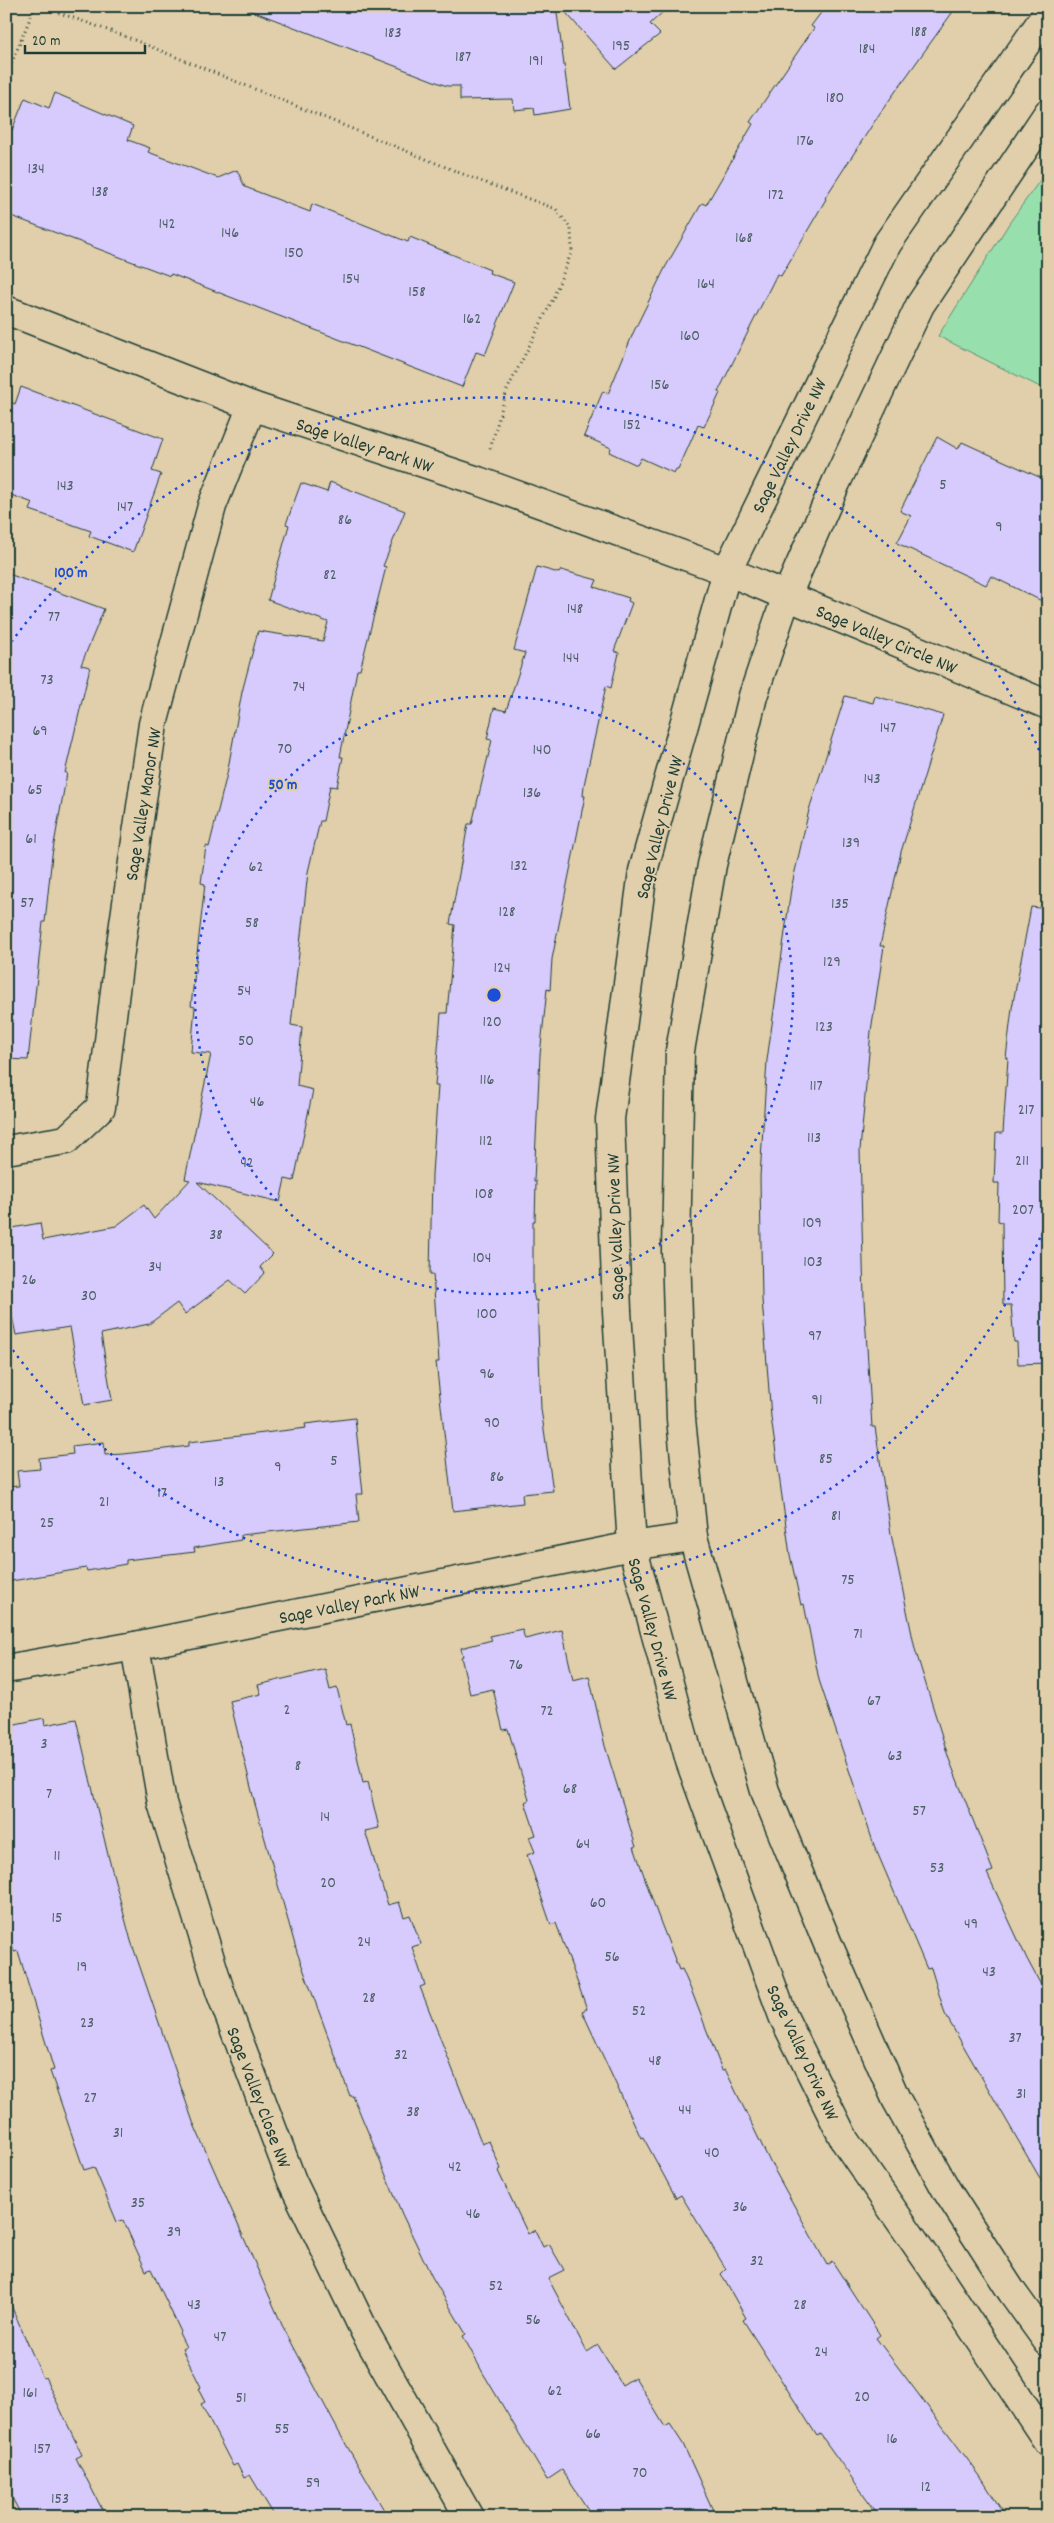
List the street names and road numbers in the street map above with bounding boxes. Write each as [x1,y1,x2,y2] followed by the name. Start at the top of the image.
[747,374,836,519] street label: Sage Valley Drive NW
[292,412,436,482] street label: Sage Valley Park NW
[811,599,960,683] street label: Sage Valley Circle NW
[120,726,171,883] street label: Sage Valley Manor NW
[631,753,692,902] street label: Sage Valley Drive NW
[601,1153,634,1301] street label: Sage Valley Drive NW
[619,1555,683,1705] street label: Sage Valley Drive NW
[277,1580,422,1633] street label: Sage Valley Park NW
[758,1981,844,2126] street label: Sage Valley Drive NW
[217,2024,296,2173] street label: Sage Valley Close NW

